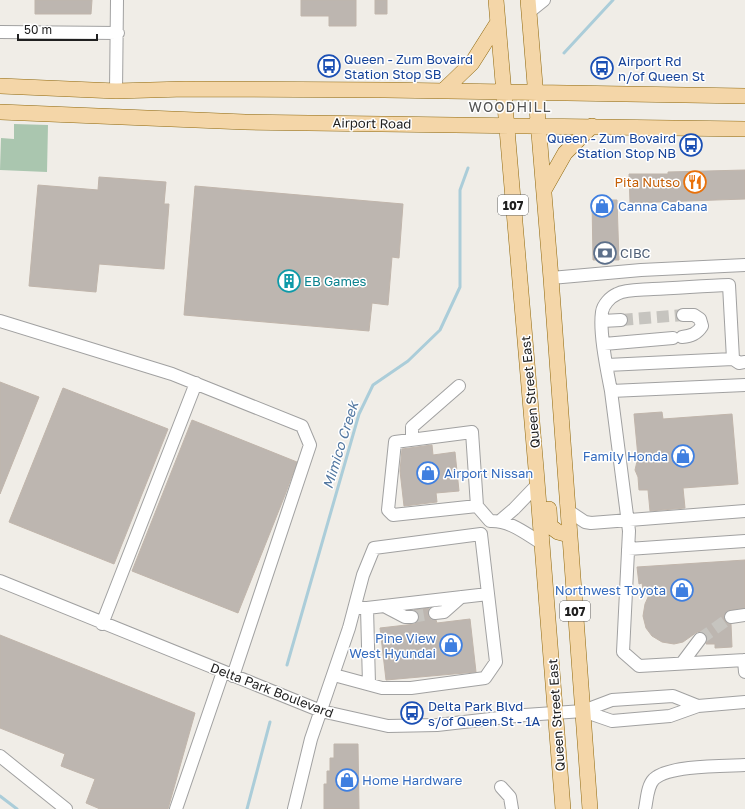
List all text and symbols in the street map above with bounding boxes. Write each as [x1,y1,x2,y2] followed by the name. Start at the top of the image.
[18,16,97,42] scale bar
[24,22,52,37] text: 50 m
[344,51,473,82] place label: Queen - Zum Bovaird Station Stop SB
[316,53,342,79] bus stop icon: Queen - Zum Bovaird Station Stop SB
[618,53,705,84] place label: Airport Rd n/of Queen St
[589,55,615,81] bus stop icon: Airport Rd n/of Queen St
[469,98,551,115] district label: WOODHILL
[333,114,411,132] street label: Airport Road
[547,130,676,161] place label: Queen - Zum Bovaird Station Stop NB
[678,132,704,158] bus stop icon: Queen - Zum Bovaird Station Stop NB
[682,169,708,195] restaurant icon: Pita Nutso
[615,174,680,190] place label: Pita Nutso
[589,193,615,219] shop icon: Canna Cabana
[498,195,528,215] road number: 107
[618,198,708,214] place label: Canna Cabana
[592,240,618,266] bank icon: CIBC
[620,245,651,261] place label: CIBC
[276,268,302,294] building icon: EB Games
[304,273,366,289] place label: EB Games
[517,335,543,449] street label: Queen Street East
[319,397,362,491] water label: Mimico Creek
[670,443,696,469] shop icon: Family Honda
[583,448,668,464] place label: Family Honda
[415,460,441,486] shop icon: Airport Nissan
[444,465,533,481] place label: Airport Nissan
[669,577,695,603] shop icon: Northwest Toyota
[555,582,666,598] place label: Northwest Toyota
[560,601,590,621] road number: 107
[349,630,436,661] place label: Pine View West Hyundai
[438,632,464,658] shop icon: Pine View West Hyundai
[544,658,568,772] street label: Queen Street East
[208,659,336,721] street label: Delta Park Boulevard
[428,698,541,729] place label: Delta Park Blvd s/of Queen St - 1A
[399,700,425,726] bus stop icon: Delta Park Blvd s/of Queen St - 1A
[334,767,360,793] shop icon: Home Hardware
[362,772,462,788] place label: Home Hardware

